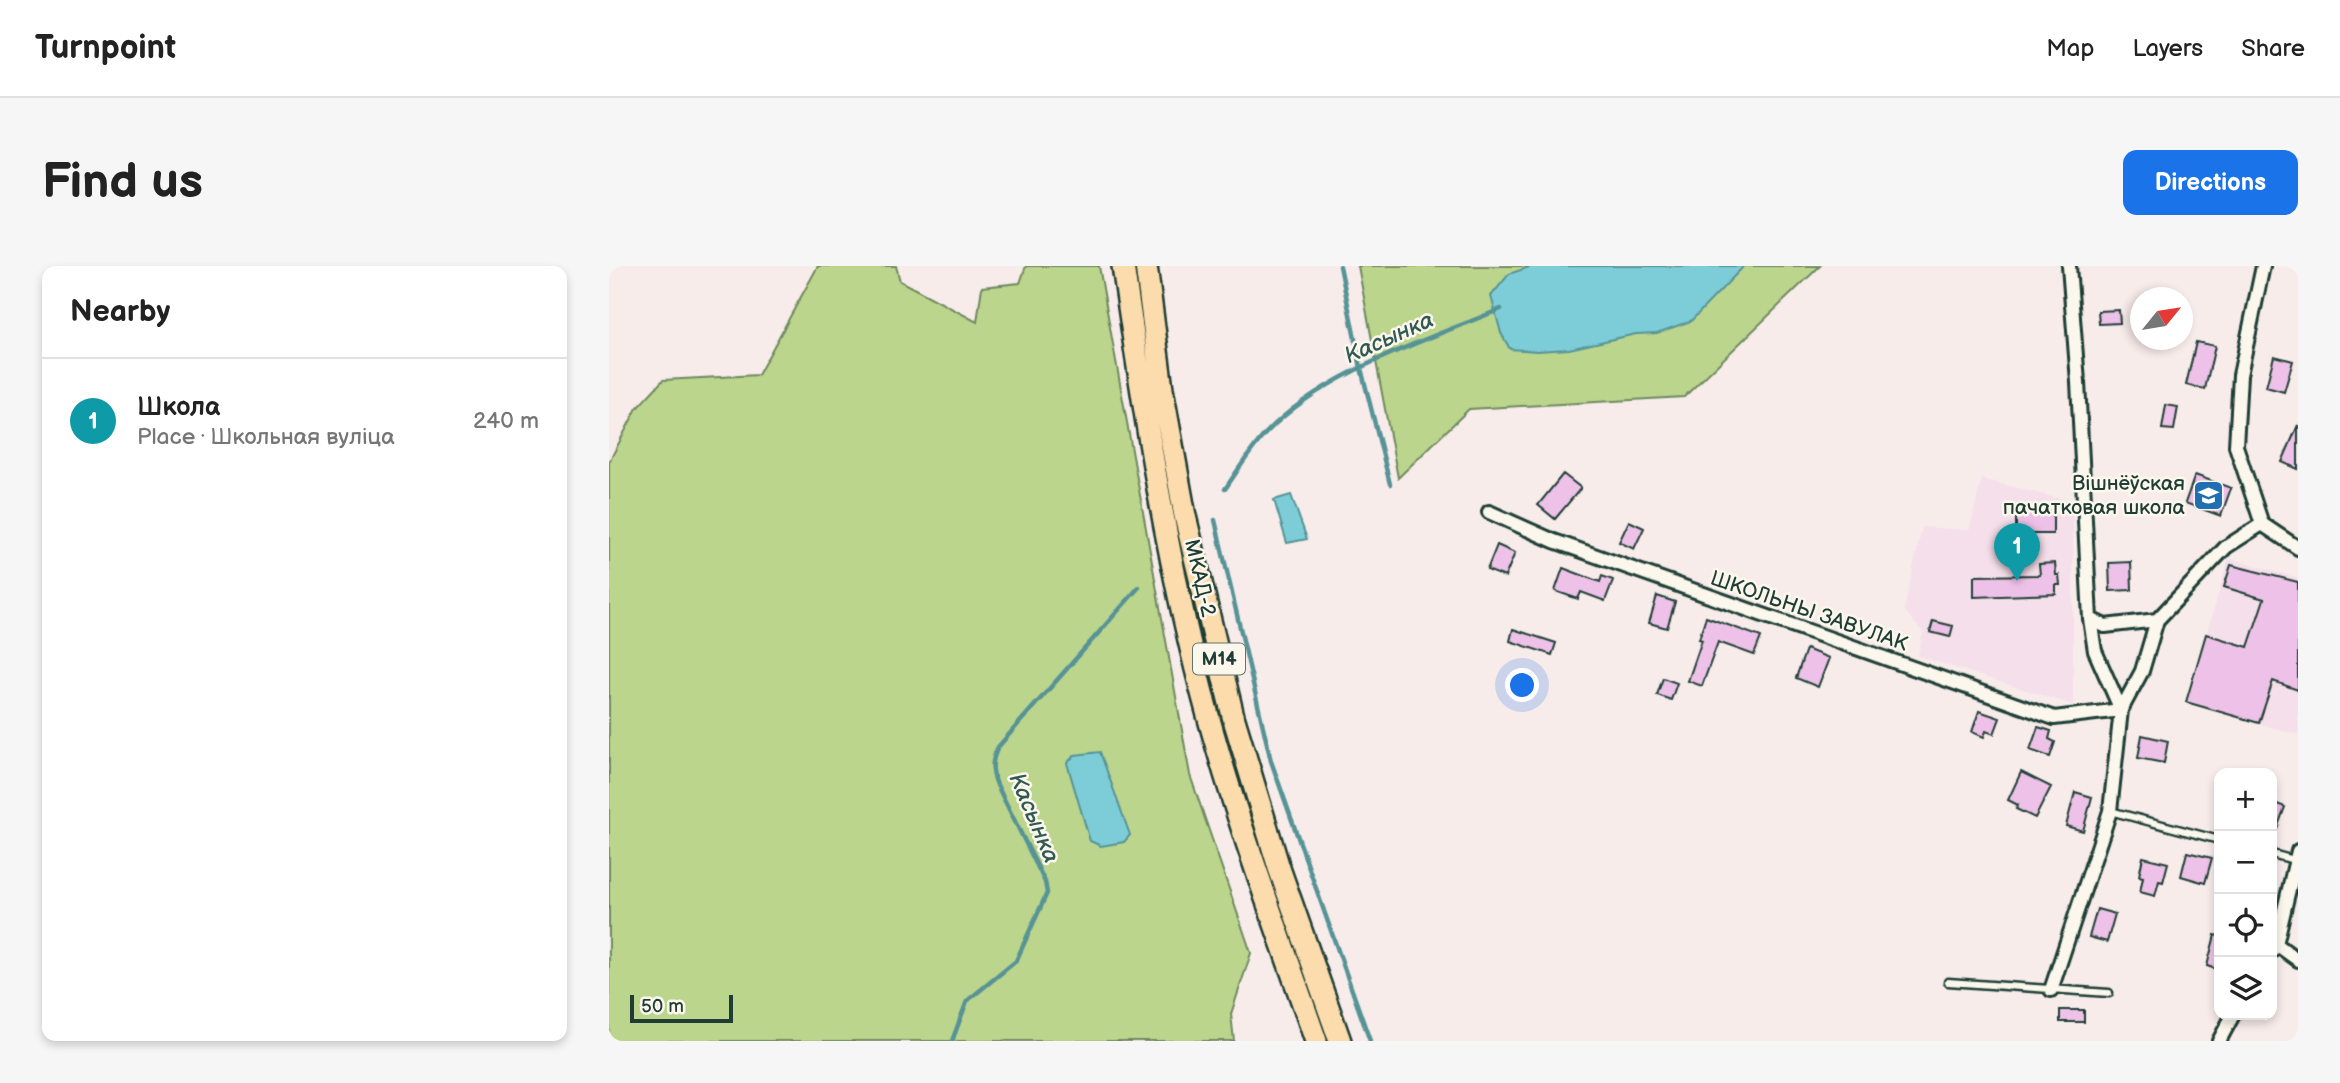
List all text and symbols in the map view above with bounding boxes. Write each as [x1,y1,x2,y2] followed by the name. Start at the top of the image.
[35,28,176,68] text: Turnpoint
[2046,34,2094,63] text: Map
[2132,34,2203,63] text: Layers
[2241,34,2305,63] text: Share
[2123,150,2298,215] button: Directions
[42,153,203,212] text: Find us
[2130,287,2193,350] north arrow
[70,294,170,330] text: Nearby
[1340,306,1438,370] water label: Касынка
[137,392,220,423] text: Школа
[88,407,98,435] text: 1
[473,407,539,435] text: 240 m
[137,423,395,451] text: Place · Школьная вуліца
[2003,471,2186,520] place label: Вішнёўская пачатковая школа
[2191,478,2225,512] school or university icon: Вішнёўская пачатковая школа
[1994,523,2040,581] pin: 1
[1179,537,1221,620] street label: МКАД-2
[1707,565,1911,657] street label: ШКОЛЬНЫ ЗАВУЛАК
[1193,644,1245,674] road number: М14
[1505,668,1539,702] your location
[2214,768,2277,1020] map controls
[2214,768,2277,831] button: +
[1003,769,1065,867] water label: Касынка
[2214,831,2277,894] button: −
[2214,894,2277,957] button: locate
[2214,957,2277,1020] button: layers
[630,992,733,1024] scale bar
[641,995,684,1018] text: 50 m

